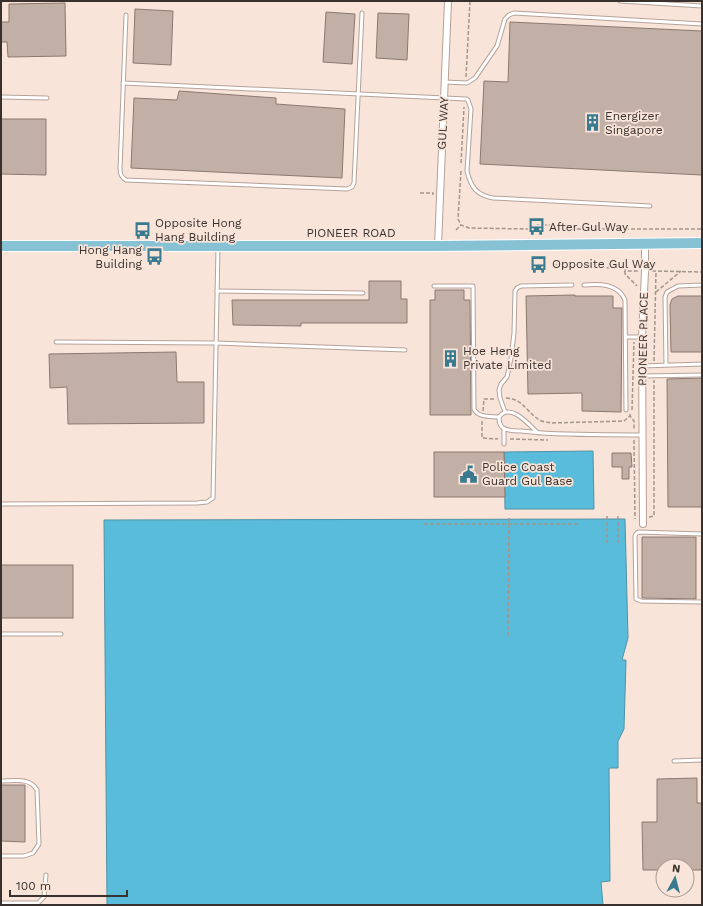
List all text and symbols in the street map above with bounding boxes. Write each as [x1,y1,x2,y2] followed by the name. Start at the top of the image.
[435,96,451,150] street label: GUL WAY
[605,109,663,137] place label: Energizer Singapore
[582,113,602,133] building icon: Energizer Singapore
[155,216,242,244] place label: Opposite Hong Hang Building
[526,217,546,237] bus stop icon: After Gul Way
[132,220,152,240] bus stop icon: Opposite Hong Hang Building
[549,220,629,234] place label: After Gul Way
[306,226,396,240] street label: PIONEER ROAD
[79,243,143,271] place label: Hong Hang Building
[145,247,165,267] bus stop icon: Hong Hang Building
[529,254,549,274] bus stop icon: Opposite Gul Way
[552,257,656,271] place label: Opposite Gul Way
[635,292,651,386] street label: PIONEER PLACE
[463,344,552,372] place label: Hoe Heng Private Limited
[440,348,460,368] building icon: Hoe Heng Private Limited
[482,460,573,488] place label: Police Coast Guard Gul Base
[459,464,479,484] public building icon: Police Coast Guard Gul Base
[655,858,695,898] north arrow
[671,862,681,876] text: N
[10,872,127,898] scale bar
[16,879,51,893] text: 100 m

